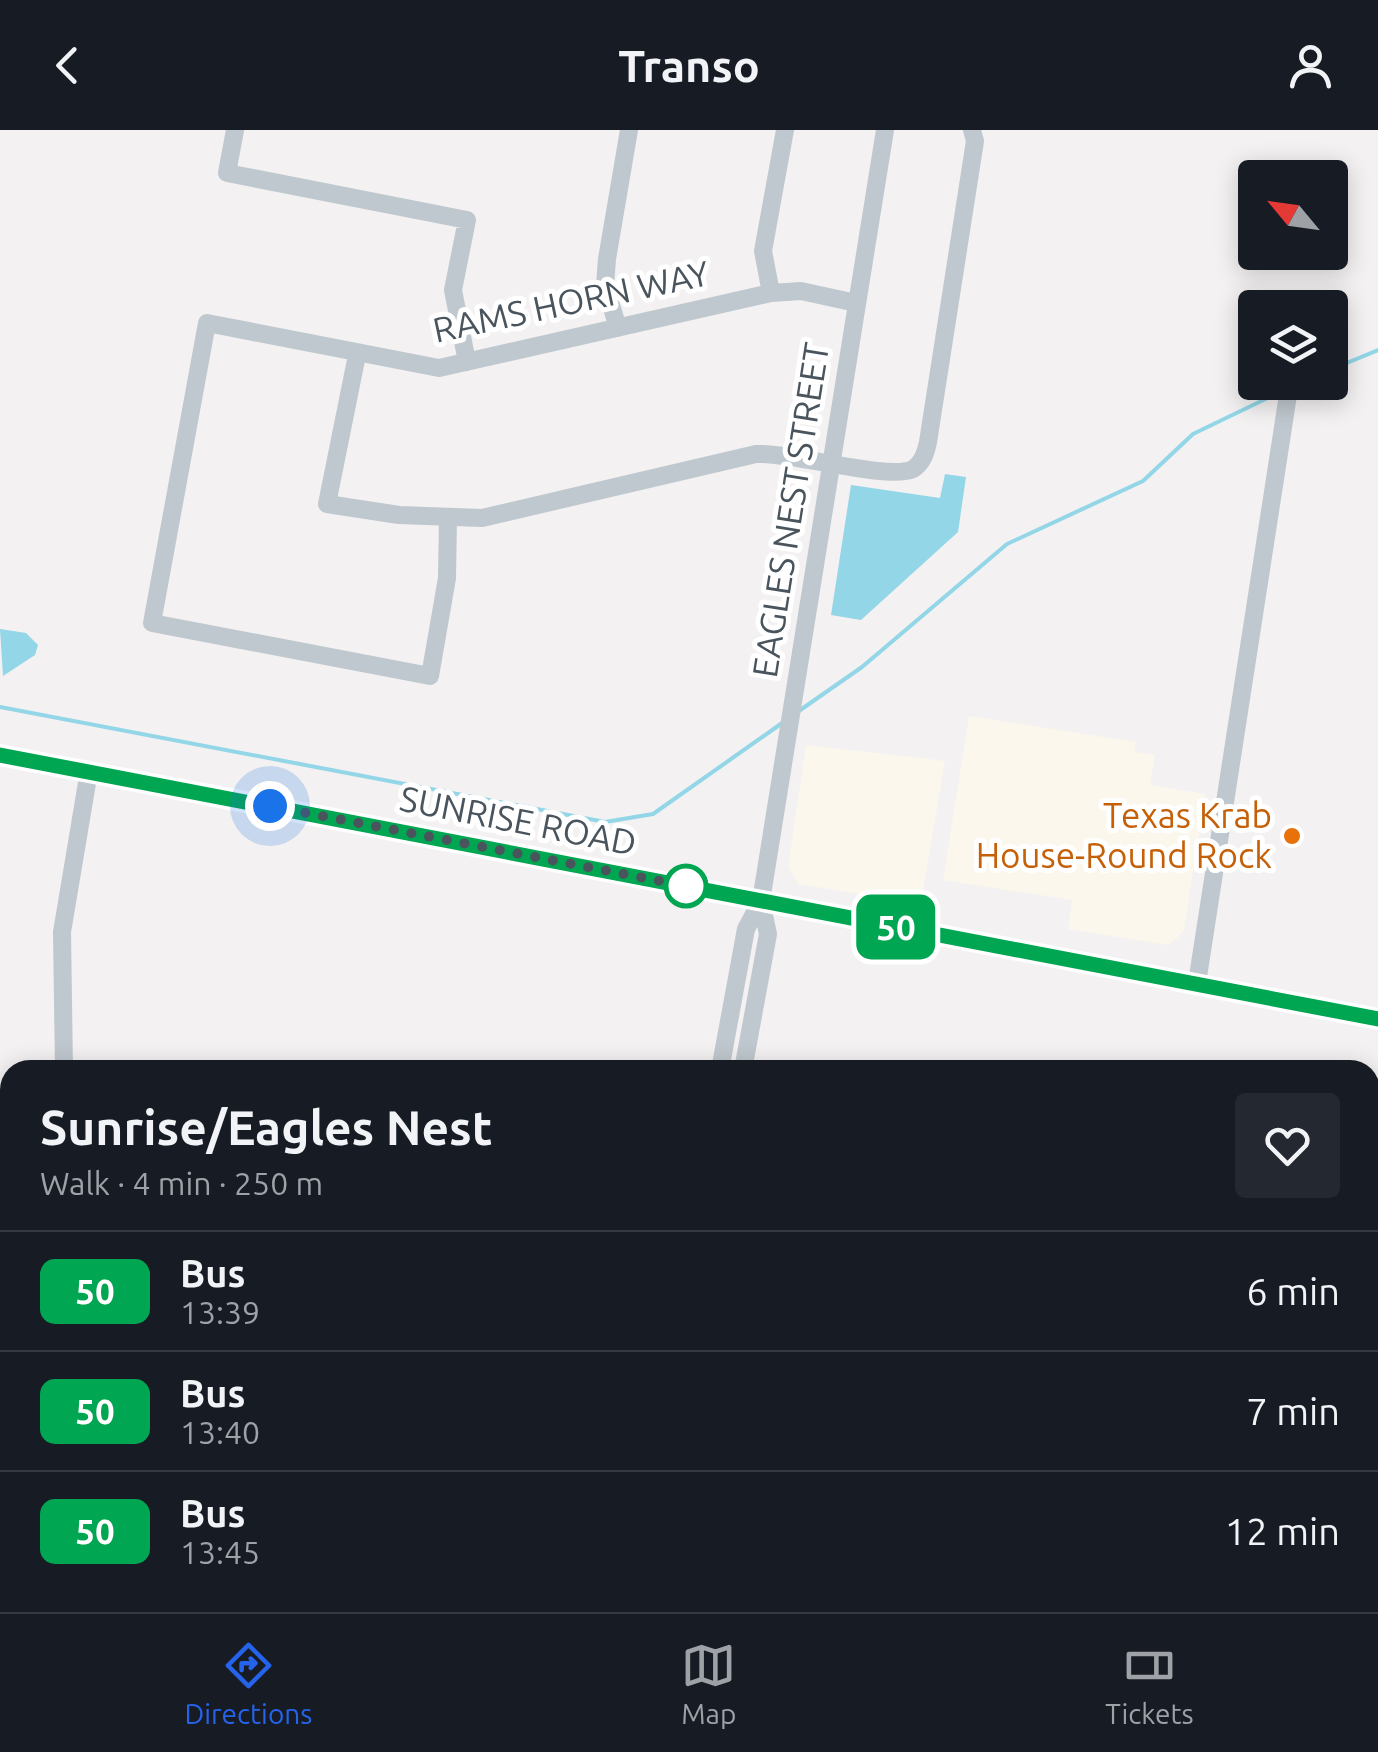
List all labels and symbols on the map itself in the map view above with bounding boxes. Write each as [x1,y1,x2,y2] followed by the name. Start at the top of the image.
[1238,160,1348,270] north arrow
[429,252,712,350] street label: RAMS HORN WAY
[744,340,836,680] street label: EAGLES NEST STREET
[397,777,640,863] street label: SUNRISE ROAD
[245,781,295,831] your location
[976,795,1272,875] place label: Texas Krab House-Round Rock
[1281,825,1303,847] marker: Texas Krab House-Round Rock
[665,865,707,907] unlabelled marker
[851,894,941,960] line badge: 50

